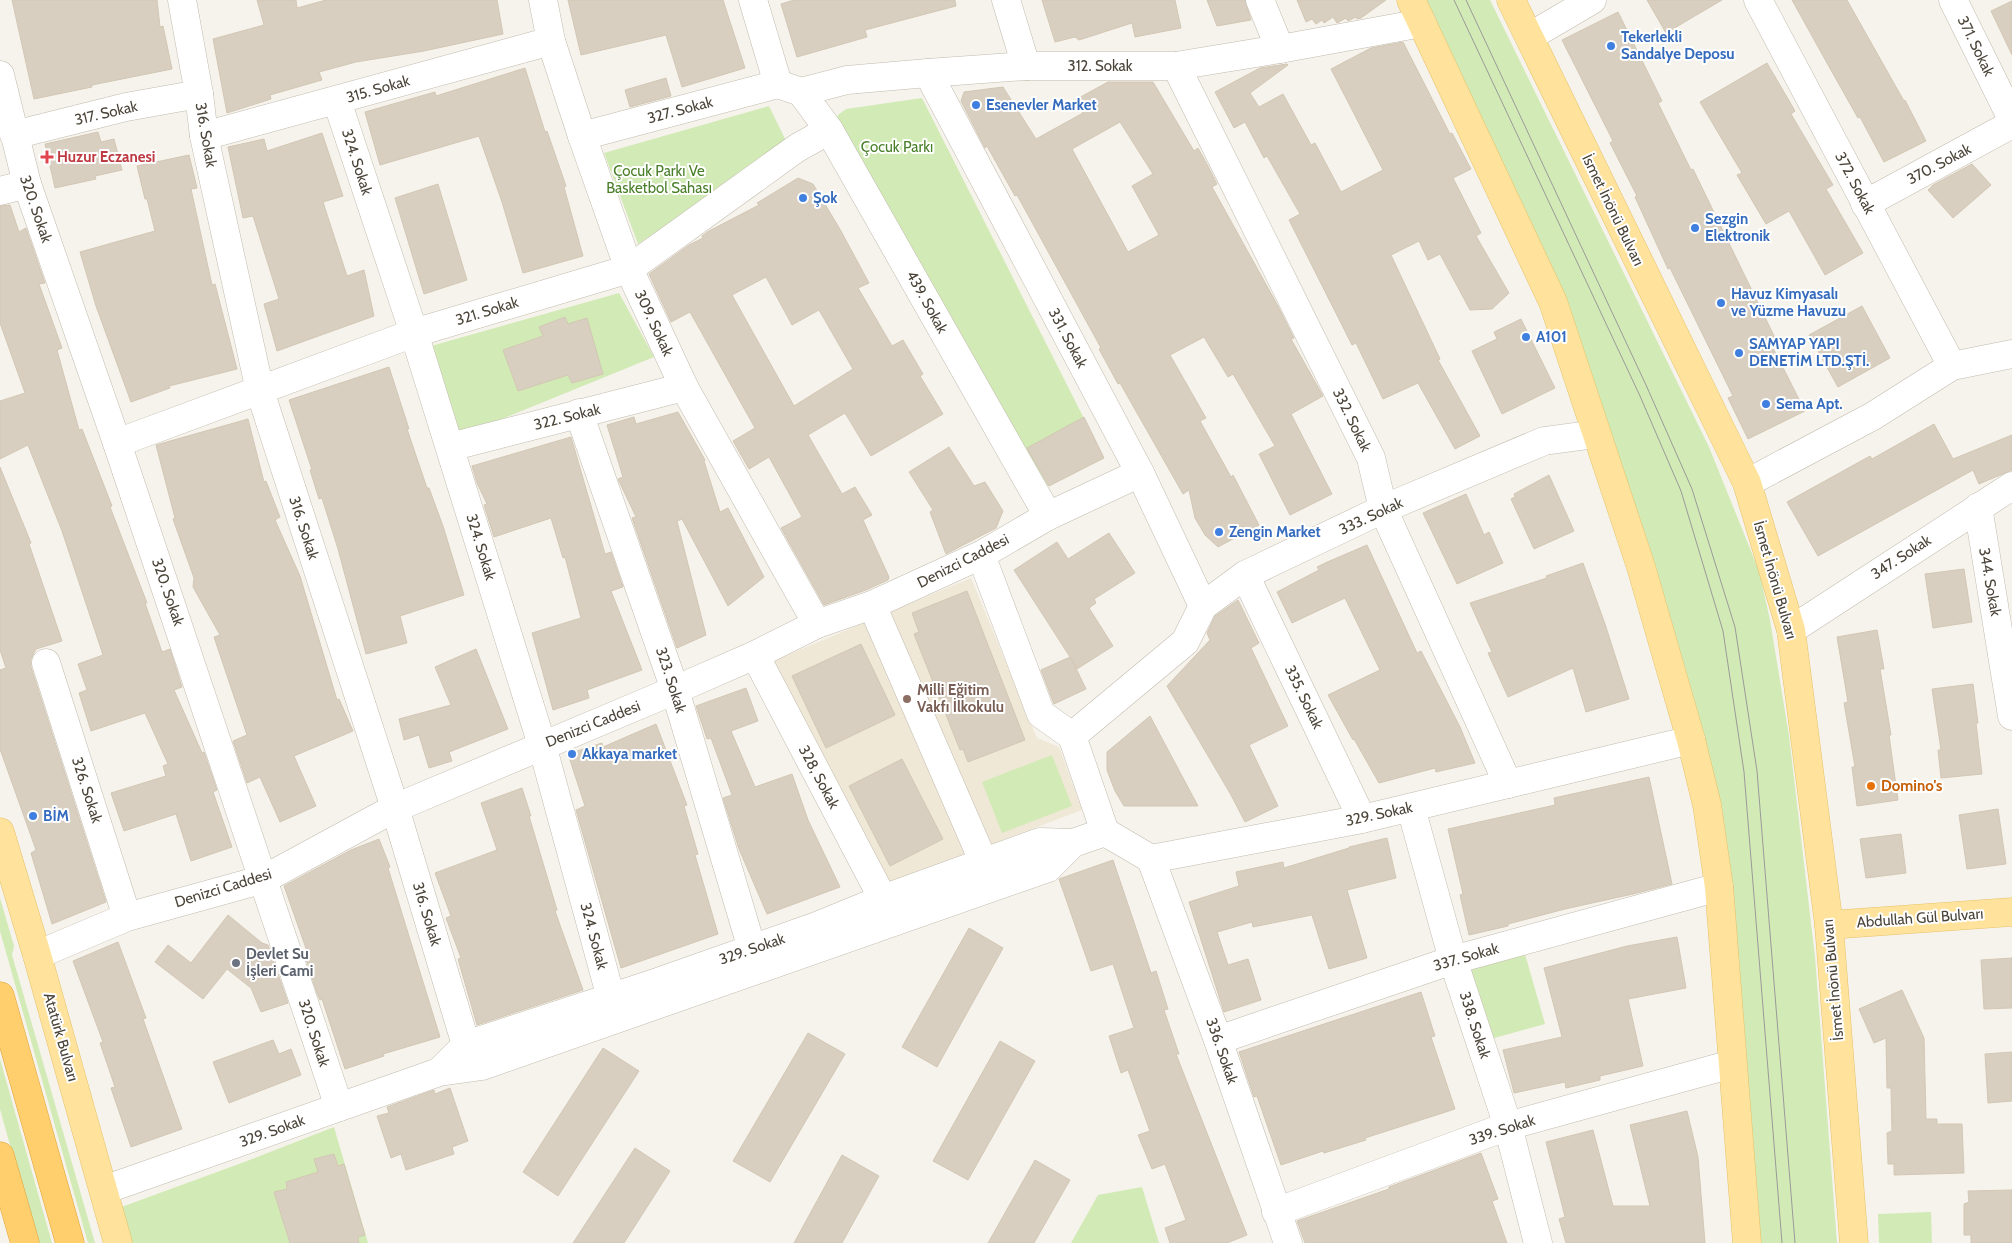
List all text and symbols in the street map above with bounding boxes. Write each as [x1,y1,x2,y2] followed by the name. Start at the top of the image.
[1954,13,1998,79] street label: 371. Sokak
[1621,28,1735,63] place label: Tekerlekli Sandalye Deposu
[1605,40,1617,52] marker: Tekerlekli Sandalye Deposu
[1068,57,1133,75] street label: 312. Sokak
[344,71,412,107] street label: 315. Sokak
[645,93,715,127] street label: 327. Sokak
[986,96,1097,114] place label: Esenevler Market
[73,97,139,129] street label: 317. Sokak
[970,99,982,111] marker: Esenevler Market
[191,101,221,169] street label: 316. Sokak
[338,127,376,198] street label: 324. Sokak
[861,138,933,156] park label: Çocuk Parkı
[1904,140,1974,188] street label: 370. Sokak
[57,148,155,166] place label: Huzur Eczanesi
[1831,149,1879,217] street label: 372. Sokak
[41,151,53,163] marker: Huzur Eczanesi
[1578,151,1649,269] street label: İsmet İnönü Bulvarı
[606,162,712,197] park label: Çocuk Parkı Ve Basketbol Sahası
[16,173,56,245] street label: 320. Sokak
[813,189,838,207] place label: Şok
[797,192,809,204] marker: Şok
[1705,210,1771,245] place label: Sezgin Elektronik
[1689,222,1701,234] marker: Sezgin Elektronik
[902,267,952,337] street label: 439. Sokak
[1731,285,1846,320] place label: Havuz Kimyasalı ve Yüzme Havuzu
[631,287,677,359] street label: 309. Sokak
[453,293,521,329] street label: 321. Sokak
[1715,297,1727,309] marker: Havuz Kimyasalı ve Yüzme Havuzu
[1045,305,1091,371] street label: 331. Sokak
[1536,328,1567,346] place label: A101
[1520,331,1532,343] marker: A101
[1749,335,1869,370] place label: SAMYAP YAPI DENETİM LTD.ŞTİ.
[1733,347,1745,359] marker: SAMYAP YAPI DENETİM LTD.ŞTİ.
[1329,385,1375,455] street label: 332. Sokak
[1776,395,1843,413] place label: Sema Apt.
[1760,398,1772,410] marker: Sema Apt.
[532,400,602,434] street label: 322. Sokak
[1336,493,1406,539] street label: 333. Sokak
[285,494,323,562] street label: 316. Sokak
[462,512,500,583] street label: 324. Sokak
[1750,519,1801,641] street label: İsmet İnönü Bulvarı
[1229,523,1321,541] place label: Zengin Market
[1213,526,1225,538] marker: Zengin Market
[914,530,1012,592] street label: Denizci Caddesi
[1868,531,1935,583] street label: 347. Sokak
[1975,546,2005,618] street label: 344. Sokak
[148,556,188,628] street label: 320. Sokak
[652,645,690,715] street label: 323. Sokak
[1281,662,1327,732] street label: 335. Sokak
[917,681,1004,716] place label: Milli Eğitim Vakfı İlkokulu
[901,693,913,705] marker: Milli Eğitim Vakfı İlkokulu
[543,697,643,751] street label: Denizci Caddesi
[795,742,843,812] street label: 328, Sokak
[582,745,677,763] place label: Akkaya market
[566,748,578,760] marker: Akkaya market
[68,755,106,826] street label: 326. Sokak
[1881,777,1942,795] place label: Domino's
[1865,780,1877,792] marker: Domino's
[1344,798,1415,830] street label: 329. Sokak
[43,807,69,825] place label: BİM
[27,810,39,822] marker: BİM
[172,865,274,911] street label: Denizci Caddesi
[409,880,445,948] street label: 316. Sokak
[576,901,612,972] street label: 324. Sokak
[1856,905,1984,931] street label: Abdullah Gül Bulvarı
[1818,918,1847,1042] street label: İsmet İnönü Bulvarı
[717,929,787,969] street label: 329. Sokak
[1431,939,1501,975] street label: 337. Sokak
[246,945,313,980] place label: Devlet Su İşleri Cami
[230,957,242,969] marker: Devlet Su İşleri Cami
[1456,989,1494,1061] street label: 338. Sokak
[40,991,82,1083] street label: Atatürk Bulvarı
[295,997,333,1069] street label: 320. Sokak
[1202,1016,1242,1087] street label: 336. Sokak
[237,1111,307,1151] street label: 329. Sokak
[1467,1111,1538,1149] street label: 339. Sokak

